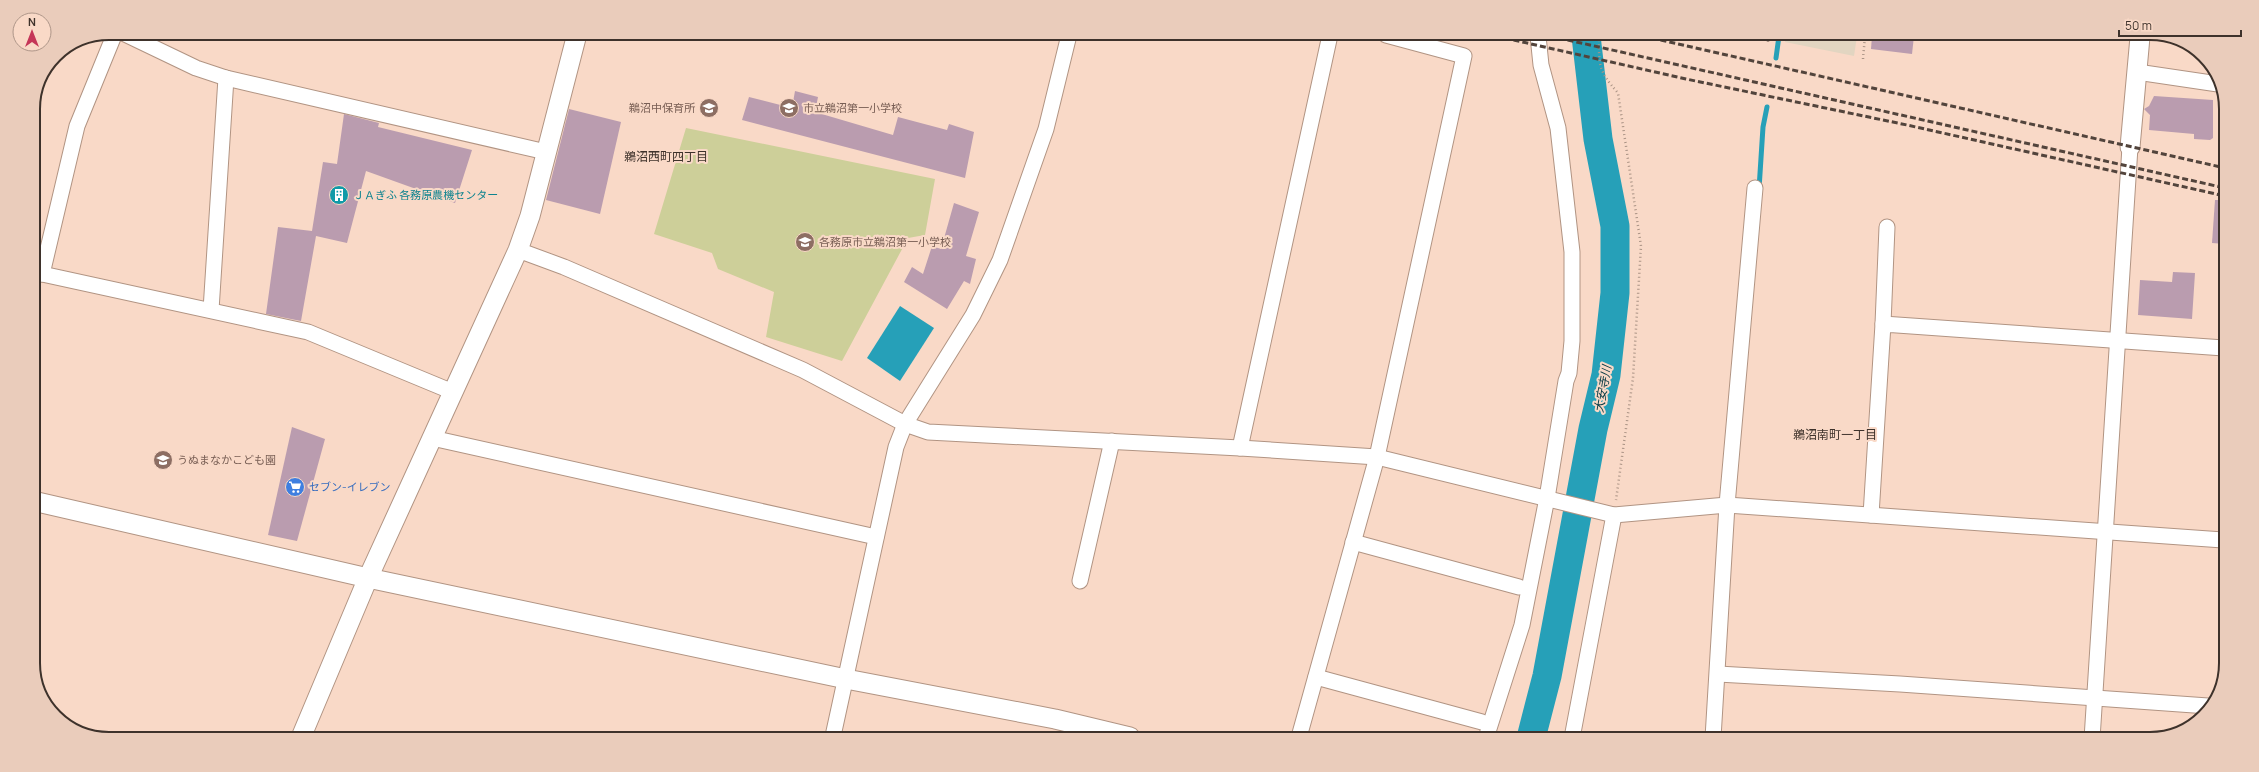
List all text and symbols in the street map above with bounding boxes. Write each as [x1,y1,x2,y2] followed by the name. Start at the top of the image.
[12,12,52,52] north arrow
[2119,12,2241,38] scale bar
[28,14,36,29] text: N
[2125,17,2152,34] text: 50 m
[698,97,720,119] school or university icon: 鵜沼中保育所
[778,97,800,119] school or university icon: 市立鵜沼第一小学校
[629,100,696,115] place label: 鵜沼中保育所
[803,100,902,115] place label: 市立鵜沼第一小学校
[624,148,708,165] district label: 鵜沼西町四丁目
[328,184,350,206] building icon: ＪＡぎふ 各務原農機センター
[353,187,498,202] place label: ＪＡぎふ 各務原農機センター
[794,231,816,253] school or university icon: 各務原市立鵜沼第一小学校
[819,234,951,249] place label: 各務原市立鵜沼第一小学校
[1590,362,1615,414] water label: 大安寺川
[1793,426,1877,443] district label: 鵜沼南町一丁目
[152,449,174,471] school or university icon: うぬまなかこども園
[177,452,276,467] place label: うぬまなかこども園
[284,476,306,498] supermarket icon: セブン-イレブン
[309,479,391,494] place label: セブン-イレブン

